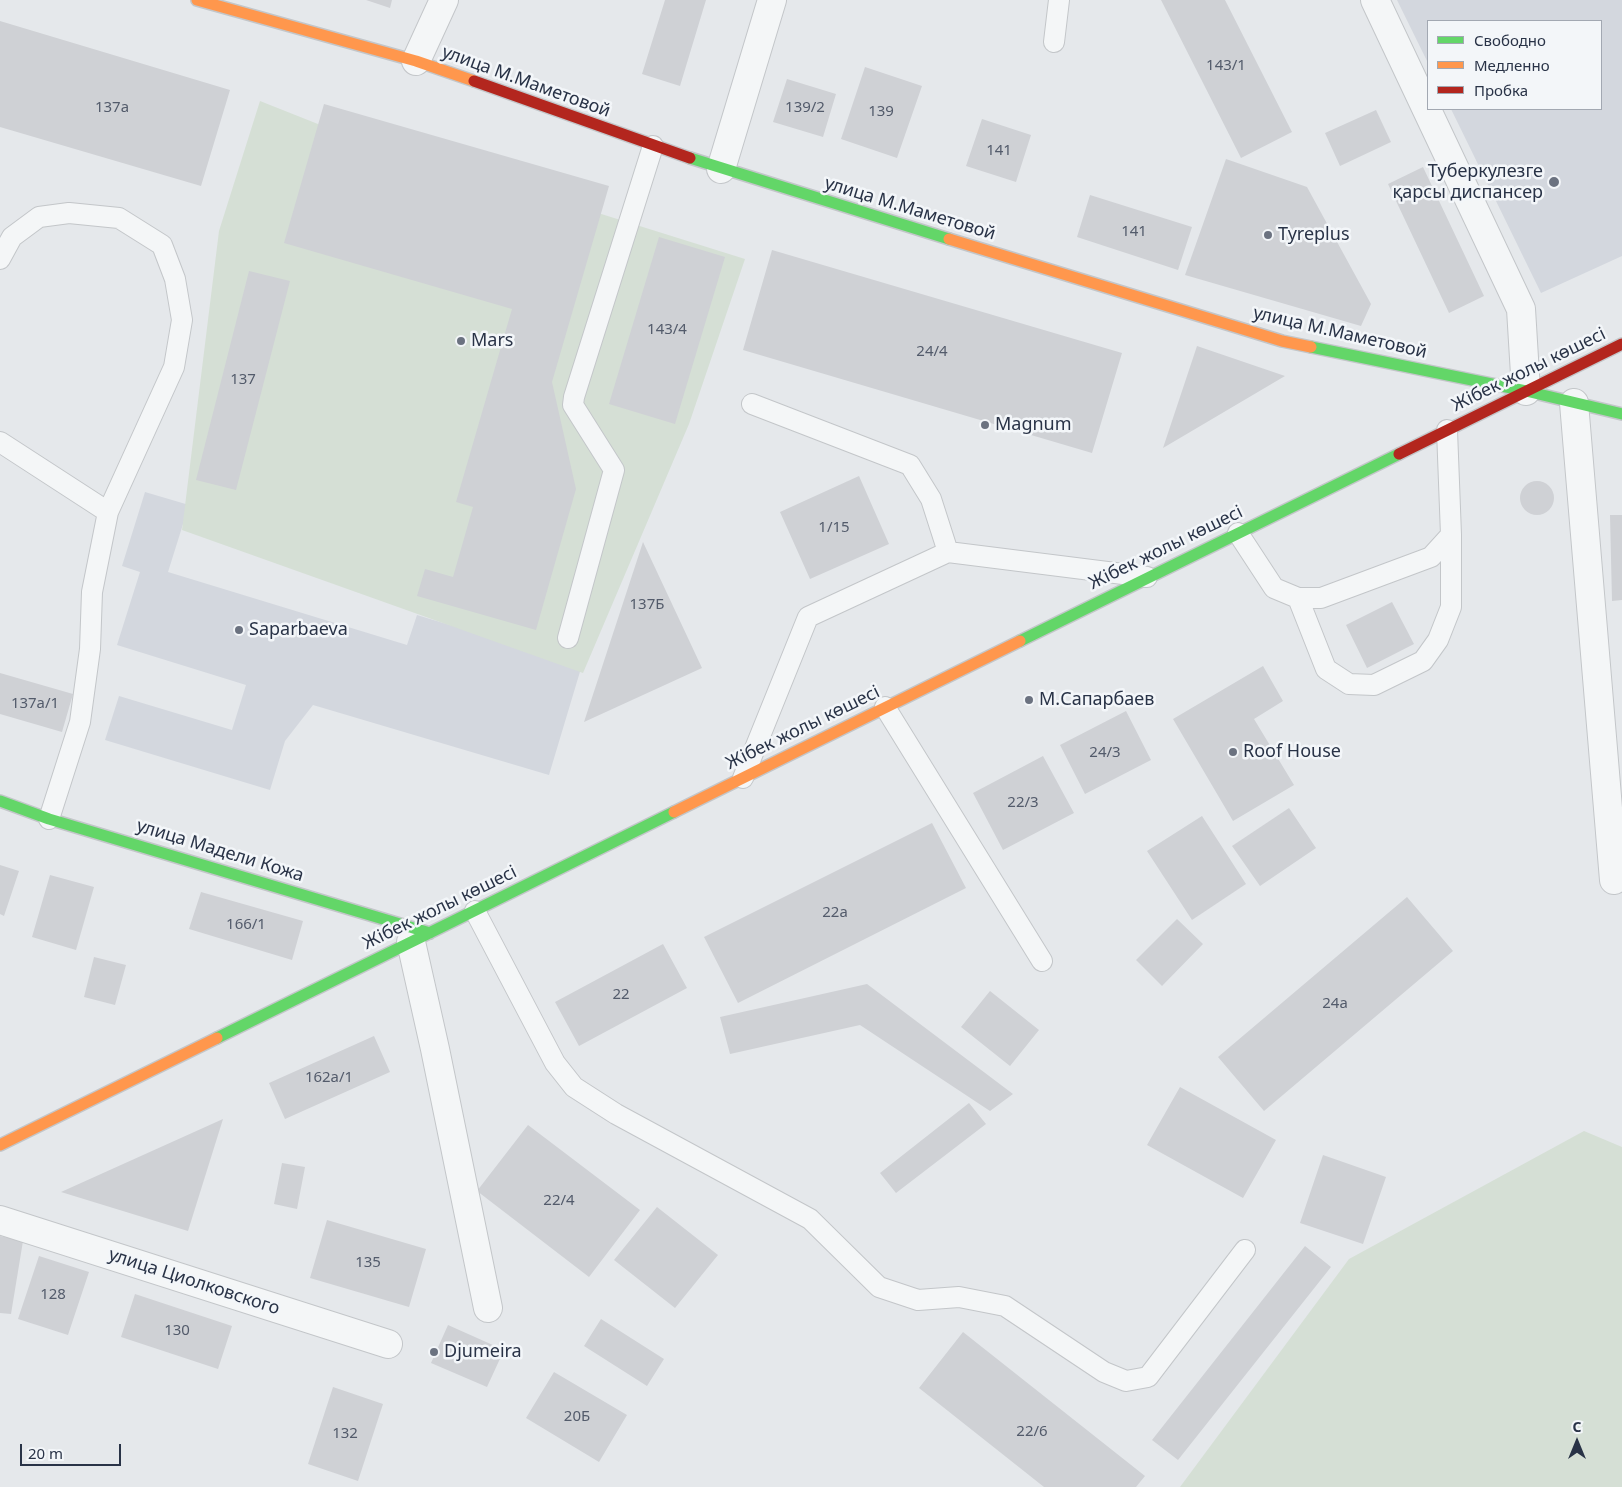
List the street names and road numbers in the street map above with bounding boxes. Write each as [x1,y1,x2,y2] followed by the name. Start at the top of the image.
[439,41,613,123] street label: улица М.Маметовой
[822,173,998,245] street label: улица М.Маметовой
[1251,302,1429,364] street label: улица М.Маметовой
[1449,323,1609,417] street label: Жібек жолы көшесі
[1086,501,1246,595] street label: Жібек жолы көшесі
[723,681,883,775] street label: Жібек жолы көшесі
[134,815,306,887] street label: улица Мадели Кожа
[360,861,520,955] street label: Жібек жолы көшесі
[106,1244,282,1320] street label: улица Циолковского

